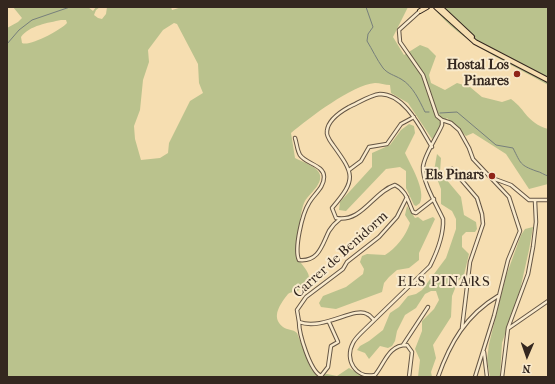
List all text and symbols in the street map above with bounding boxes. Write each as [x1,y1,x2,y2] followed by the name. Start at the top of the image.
[447,58,509,90] place label: Hostal Los Pinares
[512,69,522,79] marker: Hostal Los Pinares
[425,168,484,184] place label: Els Pinars
[487,171,497,181] marker: Els Pinars
[290,208,392,302] street label: Carrer de Benidorm
[397,273,491,291] district label: ELS PINARS
[507,336,547,376] north arrow
[522,362,531,375] text: N

